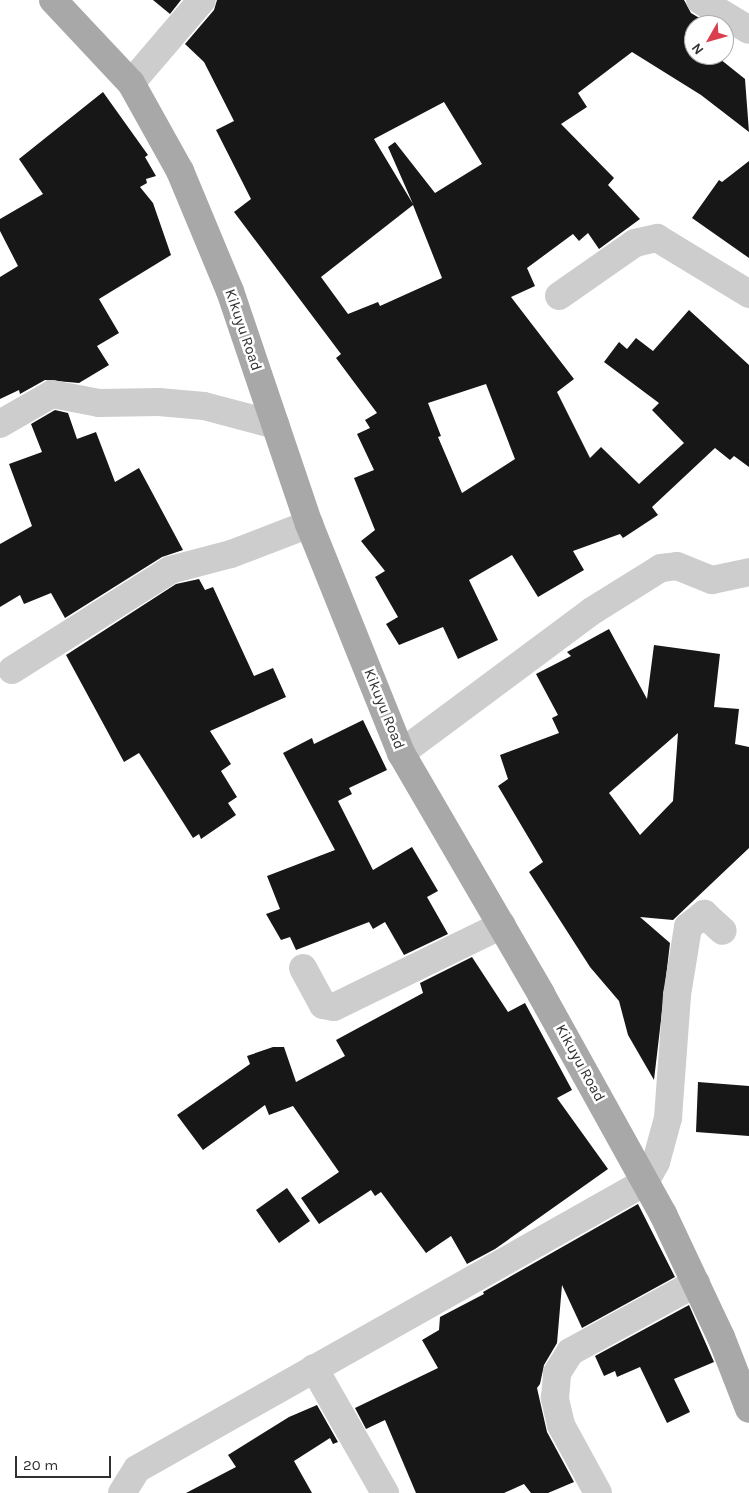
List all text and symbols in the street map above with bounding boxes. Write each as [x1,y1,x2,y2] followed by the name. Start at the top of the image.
[684,15,734,65] north arrow
[688,40,707,58] text: N
[221,287,265,373] street label: Kikuyu Road
[360,666,408,752] street label: Kikuyu Road
[551,1021,609,1105] street label: Kikuyu Road
[18,1446,114,1478] scale bar
[23,1456,58,1474] text: 20 m

